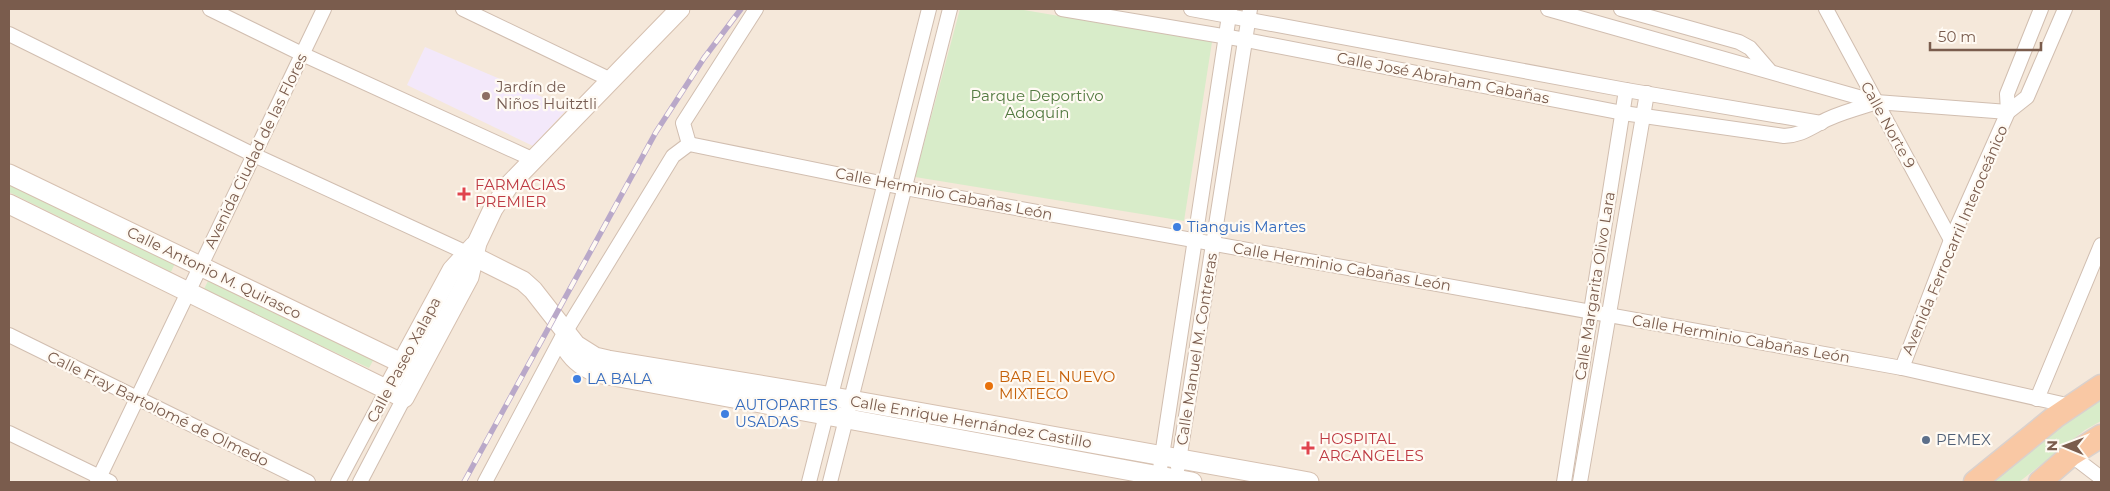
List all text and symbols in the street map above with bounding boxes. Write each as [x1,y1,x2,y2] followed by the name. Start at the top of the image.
[1930,20,2041,52] scale bar
[1938,27,1976,46] text: 50 m
[1335,48,1551,107] street label: Calle José Abraham Cabañas
[200,50,311,251] street label: Avenida Ciudad de las Flores
[495,77,597,113] place label: Jardín de Niños Huitztli
[1857,78,1920,171] street label: Calle Norte 9
[970,86,1104,122] park label: Parque Deportivo Adoquín
[480,90,492,102] marker: Jardín de Niños Huitztli
[1897,122,2012,357] street label: Avenida Ferrocarril Interoceánico
[834,163,1054,224] street label: Calle Herminio Cabañas León
[475,175,566,211] place label: FARMACIAS PREMIER
[457,187,471,201] marker: FARMACIAS PREMIER
[1570,190,1619,382] street label: Calle Margarita Olivo Lara
[1187,217,1306,236] place label: Tianguis Martes
[1171,221,1183,233] marker: Tianguis Martes
[124,222,304,323] street label: Calle Antonio M. Quirasco
[1232,238,1453,295] street label: Calle Herminio Cabañas León
[1172,251,1221,447] street label: Calle Manuel M. Contreras
[362,294,445,426] street label: Calle Paseo Xalapa
[1631,310,1852,367] street label: Calle Herminio Cabañas León
[44,347,272,471] street label: Calle Fray Bartolomé de Olmedo
[999,367,1115,403] place label: BAR EL NUEVO MIXTECO
[587,369,652,388] place label: LA BALA
[571,373,583,385] marker: LA BALA
[983,380,995,392] marker: BAR EL NUEVO MIXTECO
[849,391,1093,452] street label: Calle Enrique Hernández Castillo
[735,395,838,431] place label: AUTOPARTES USADAS
[719,408,731,420] marker: AUTOPARTES USADAS
[2040,421,2090,471] north arrow
[1319,429,1424,465] place label: HOSPITAL ARCANGELES
[1936,430,1991,449] place label: PEMEX
[1920,434,1932,446] marker: PEMEX
[2043,440,2061,452] text: N
[1301,441,1315,455] marker: HOSPITAL ARCANGELES

